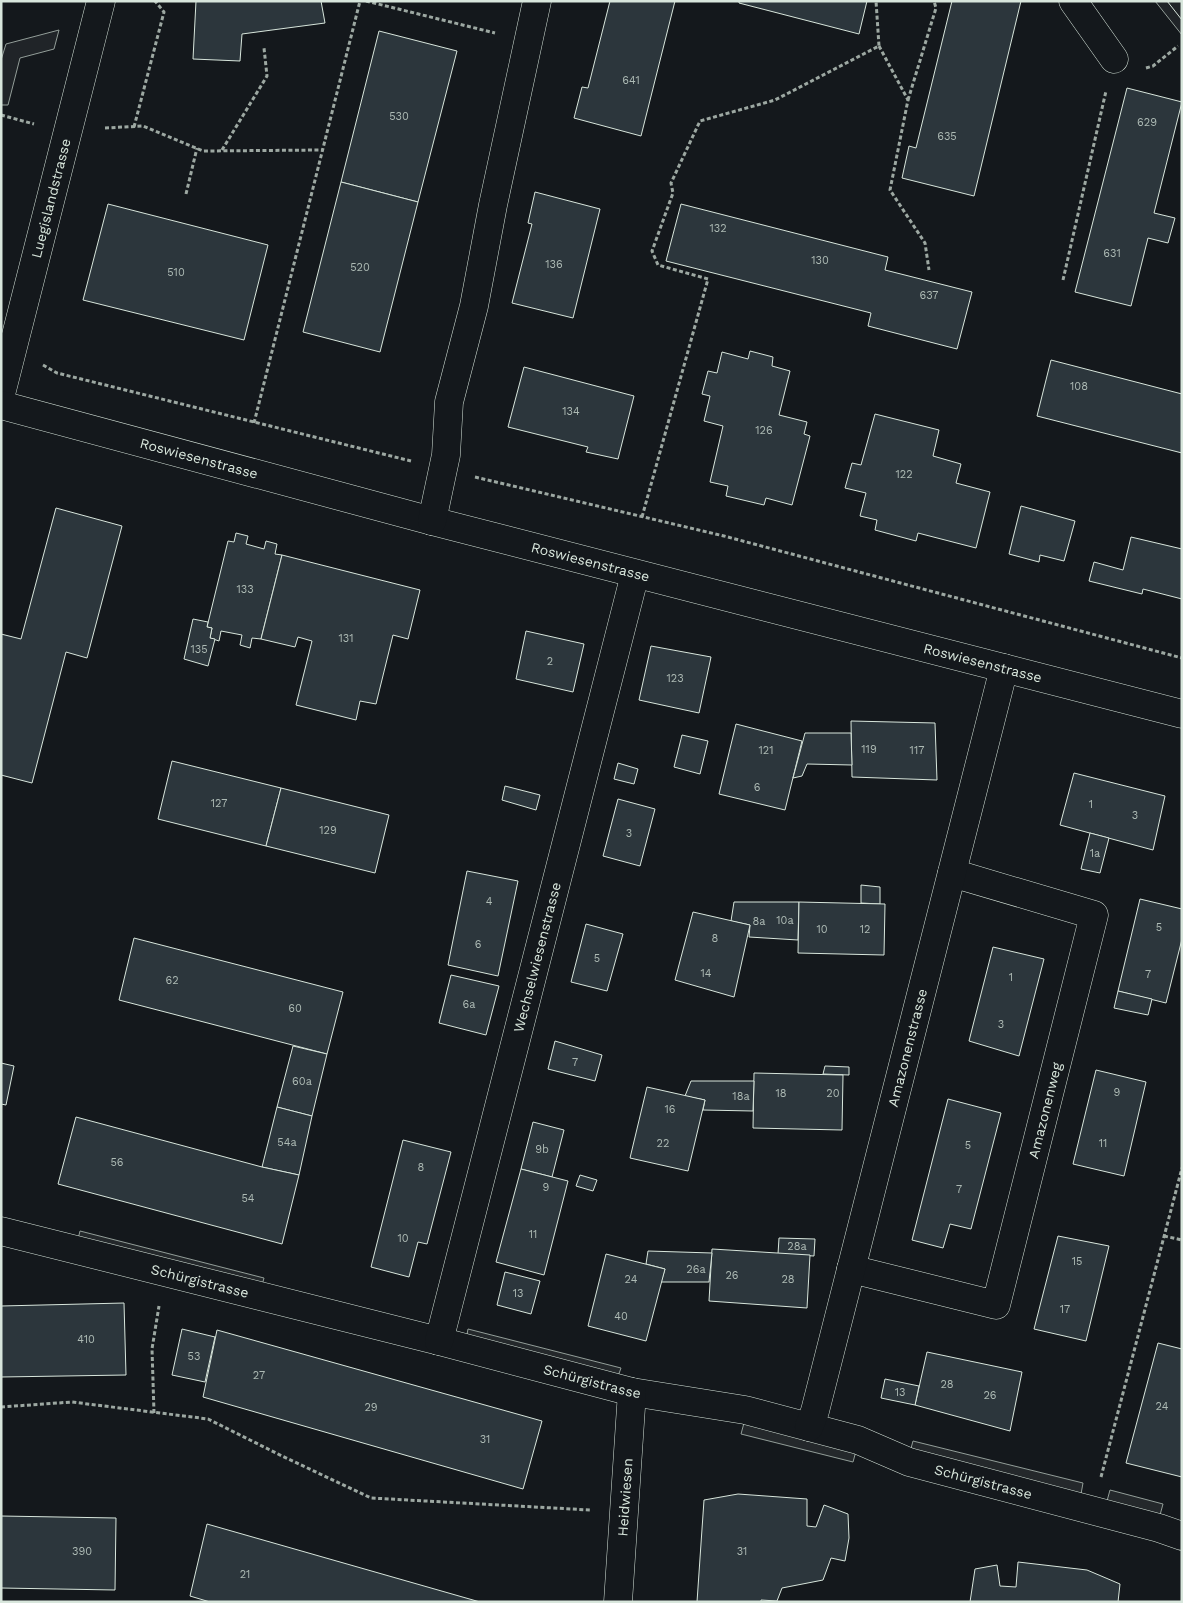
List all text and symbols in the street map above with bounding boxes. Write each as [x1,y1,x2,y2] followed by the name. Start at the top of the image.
[622,74,640,87] house number: 641
[389,110,409,123] house number: 530
[1137,116,1157,129] house number: 629
[937,130,957,143] house number: 635
[28,137,74,260] street label: Luegislandstrasse
[709,222,727,235] house number: 132
[1103,247,1121,260] house number: 631
[811,254,829,267] house number: 130
[545,258,563,271] house number: 136
[350,261,370,274] house number: 520
[167,266,185,279] house number: 510
[920,289,938,302] house number: 637
[1070,380,1088,393] house number: 108
[562,405,580,418] house number: 134
[755,424,773,437] house number: 126
[138,435,260,482] street label: Roswiesenstrasse
[895,468,913,481] house number: 122
[530,539,651,585] street label: Roswiesenstrasse
[236,583,254,596] house number: 133
[339,632,354,645] house number: 131
[922,640,1044,686] street label: Roswiesenstrasse
[190,643,208,656] house number: 135
[547,655,553,668] house number: 2
[666,672,684,685] house number: 123
[861,743,877,756] house number: 119
[759,744,774,757] house number: 121
[910,744,924,757] house number: 117
[754,781,761,794] house number: 6
[211,797,227,810] house number: 127
[1089,798,1093,811] house number: 1
[1132,809,1138,822] house number: 3
[319,824,337,837] house number: 129
[626,827,632,840] house number: 3
[1090,847,1100,860] house number: 1a
[510,881,564,1034] street label: Wechselwiesenstrasse
[486,895,493,908] house number: 4
[776,914,794,927] house number: 10a
[752,915,766,928] house number: 8a
[1156,921,1162,934] house number: 5
[816,923,828,936] house number: 10
[860,923,870,936] house number: 12
[712,932,719,945] house number: 8
[475,938,482,951] house number: 6
[594,952,600,965] house number: 5
[700,967,712,980] house number: 14
[1145,968,1151,981] house number: 7
[1009,971,1013,984] house number: 1
[165,974,179,987] house number: 62
[885,987,930,1108] street label: Amazonenstrasse
[463,998,475,1011] house number: 6a
[288,1002,302,1015] house number: 60
[998,1018,1004,1031] house number: 3
[572,1056,578,1069] house number: 7
[1025,1060,1065,1160] street label: Amazonenweg
[292,1075,312,1088] house number: 60a
[1114,1086,1121,1099] house number: 9
[775,1087,787,1100] house number: 18
[826,1087,840,1100] house number: 20
[732,1090,750,1103] house number: 18a
[665,1103,676,1116] house number: 16
[277,1136,297,1149] house number: 54a
[657,1137,669,1150] house number: 22
[1099,1137,1107,1150] house number: 11
[965,1139,971,1152] house number: 5
[535,1143,549,1156] house number: 9b
[110,1156,124,1169] house number: 56
[418,1161,425,1174] house number: 8
[543,1181,550,1194] house number: 9
[956,1183,962,1196] house number: 7
[241,1192,255,1205] house number: 54
[529,1228,537,1241] house number: 11
[397,1232,409,1245] house number: 10
[787,1240,807,1253] house number: 28a
[1072,1255,1082,1268] house number: 15
[149,1261,250,1301] street label: Schürgistrasse
[686,1263,706,1276] house number: 26a
[725,1269,739,1282] house number: 26
[625,1273,638,1286] house number: 24
[781,1273,795,1286] house number: 28
[513,1287,523,1300] house number: 13
[1060,1303,1070,1316] house number: 17
[614,1310,628,1323] house number: 40
[77,1333,95,1346] house number: 410
[188,1350,200,1363] house number: 53
[542,1361,642,1401] street label: Schürgistrasse
[253,1369,265,1382] house number: 27
[940,1378,954,1391] house number: 28
[895,1386,905,1399] house number: 13
[983,1389,997,1402] house number: 26
[1156,1400,1169,1413] house number: 24
[364,1401,378,1414] house number: 29
[480,1433,490,1446] house number: 31
[614,1458,636,1537] street label: Heidwiesen
[933,1461,1034,1502] street label: Schürgistrasse
[72,1545,92,1558] house number: 390
[737,1545,747,1558] house number: 31
[240,1568,250,1581] house number: 21

